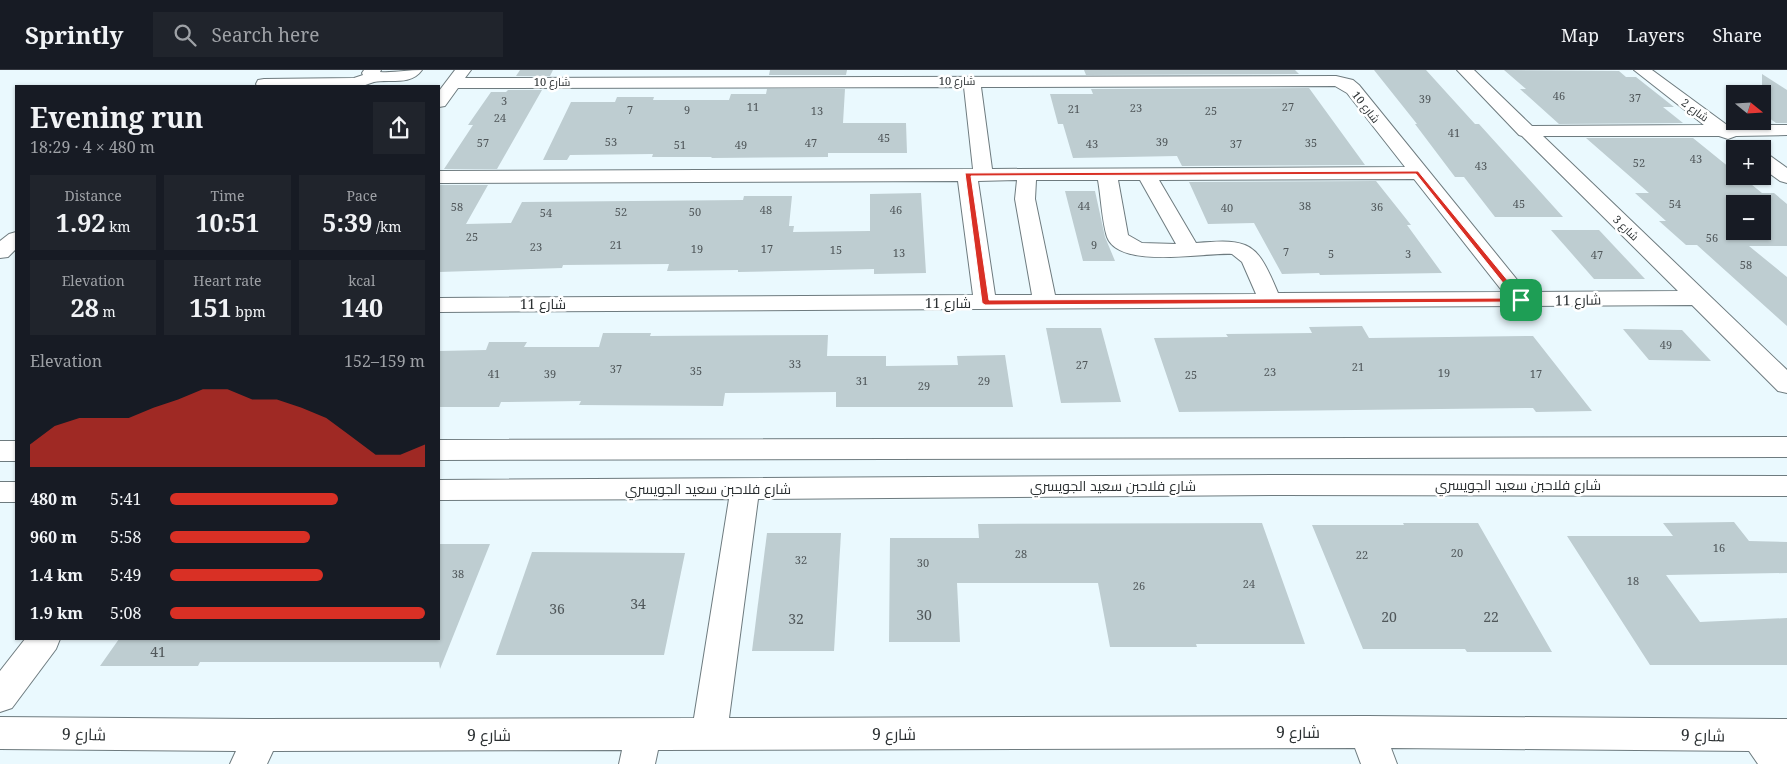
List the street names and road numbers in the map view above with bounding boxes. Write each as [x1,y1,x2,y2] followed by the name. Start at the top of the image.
[939,73,975,89] street label: شارع 10
[534,74,570,90] street label: شارع 10
[1348,88,1384,126] street label: شارع 10
[1678,95,1712,125] street label: شارع 2
[1610,212,1642,244] street label: شارع 3
[1555,290,1601,309] street label: شارع 11
[925,293,971,312] street label: شارع 11
[520,294,566,313] street label: شارع 11
[1435,475,1601,497] street label: شارع فلاحبن سعيد الجويسري
[1030,476,1196,498] street label: شارع فلاحبن سعيد الجويسري
[625,479,791,501] street label: شارع فلاحبن سعيد الجويسري
[1276,721,1320,744] street label: شارع 9
[62,723,106,746] street label: شارع 9
[872,723,916,746] street label: شارع 9
[467,724,511,747] street label: شارع 9
[1681,724,1725,747] street label: شارع 9

